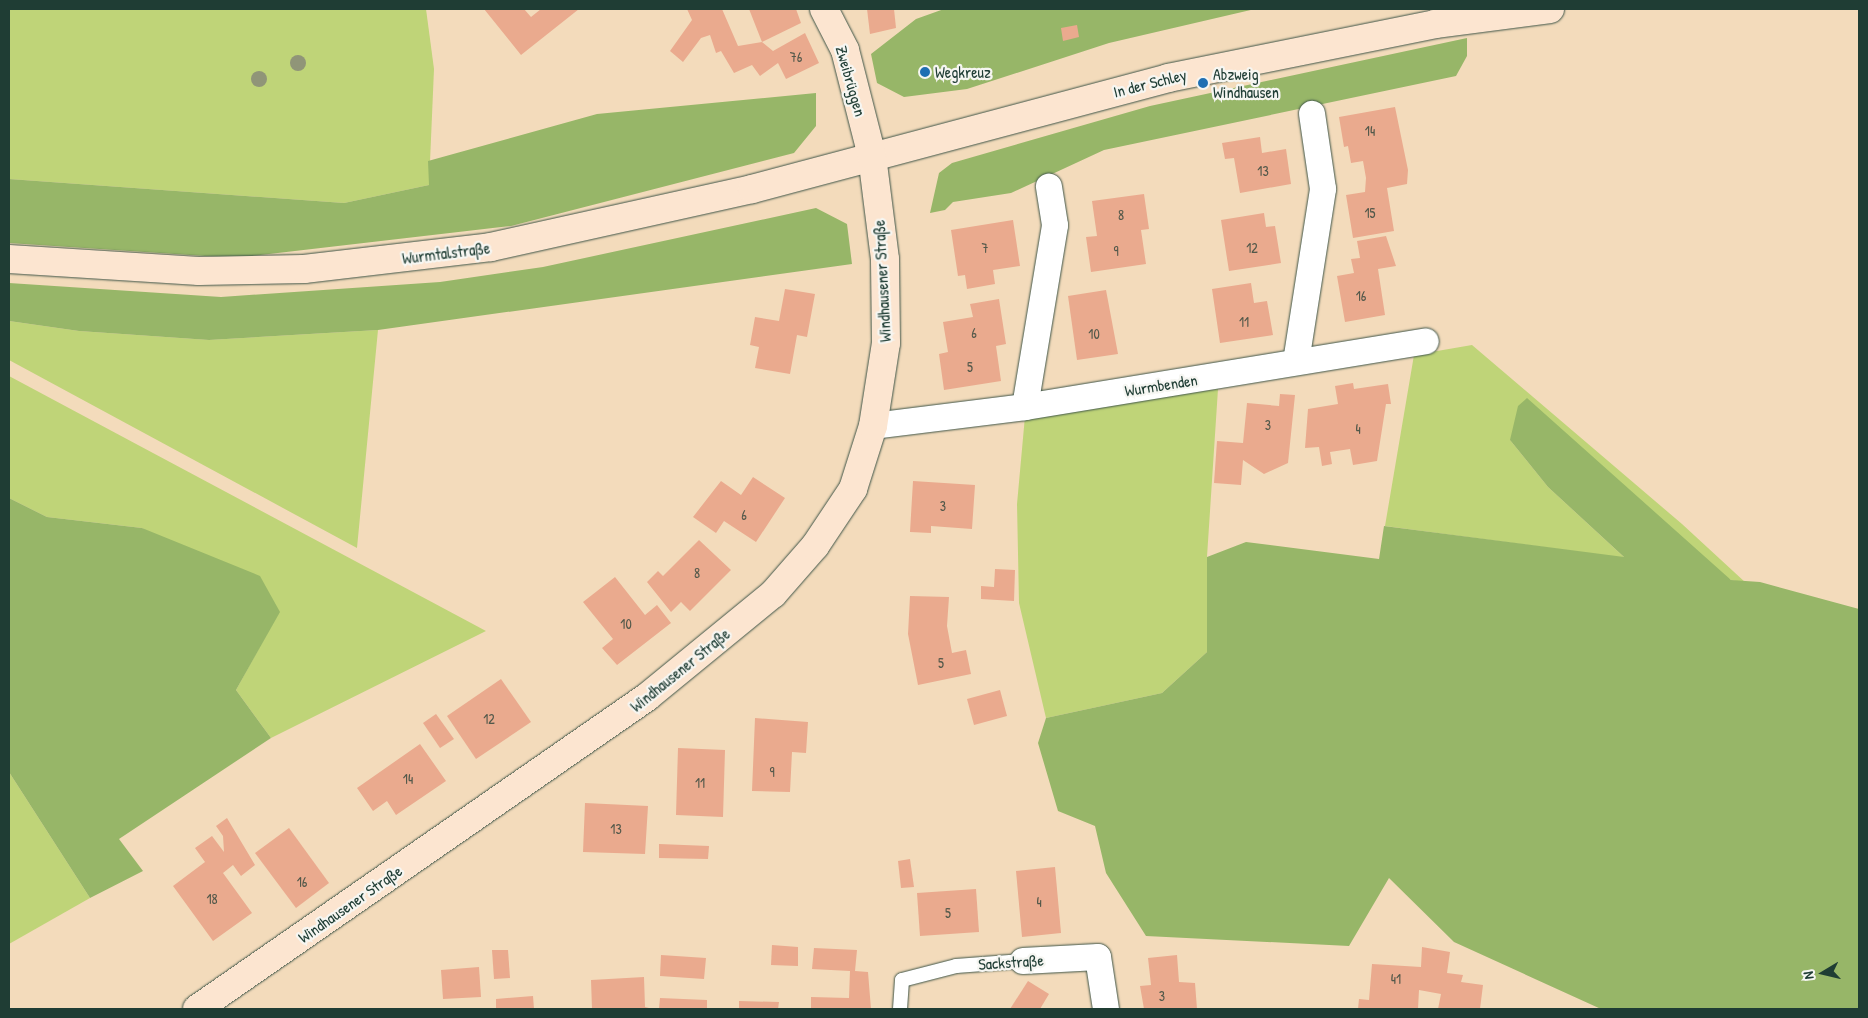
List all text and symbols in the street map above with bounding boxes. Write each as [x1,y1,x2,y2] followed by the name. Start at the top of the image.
[832,44,870,118] street label: Zweibrüggen
[790,49,802,65] house number: 76
[935,62,991,82] place label: Wegkreuz
[1213,64,1279,102] place label: Abzweig Windhausen
[1111,65,1189,101] street label: In der Schley
[919,66,931,78] marker: Wegkreuz
[1197,77,1209,89] marker: Abzweig Windhausen
[1365,123,1375,139] house number: 14
[1257,163,1269,179] house number: 13
[1364,205,1376,221] house number: 15
[1118,207,1124,223] house number: 8
[869,219,895,343] street label: Windhausener Straße
[401,238,491,268] street label: Wurmtalstraße
[982,240,988,256] house number: 7
[1246,240,1258,256] house number: 12
[1113,243,1119,259] house number: 9
[1356,288,1366,304] house number: 16
[1239,314,1249,330] house number: 11
[971,325,977,341] house number: 6
[1088,326,1100,342] house number: 10
[967,359,973,375] house number: 5
[1123,370,1199,400] street label: Wurmbenden
[1265,417,1271,433] house number: 3
[1355,421,1361,437] house number: 4
[940,498,946,514] house number: 3
[741,507,747,523] house number: 6
[694,565,700,581] house number: 8
[620,616,632,632] house number: 10
[626,624,734,716] street label: Windhausener Straße
[938,655,944,671] house number: 5
[483,711,495,727] house number: 12
[769,764,775,780] house number: 9
[403,771,413,787] house number: 14
[695,775,705,791] house number: 11
[610,821,622,837] house number: 13
[294,861,406,947] street label: Windhausener Straße
[297,874,307,890] house number: 16
[206,891,218,907] house number: 18
[1036,894,1042,910] house number: 4
[945,905,951,921] house number: 5
[1798,948,1848,998] north arrow
[978,950,1044,974] street label: Sackstraße
[1798,970,1818,981] text: N
[1391,971,1401,987] house number: 41
[1159,988,1165,1004] house number: 3

